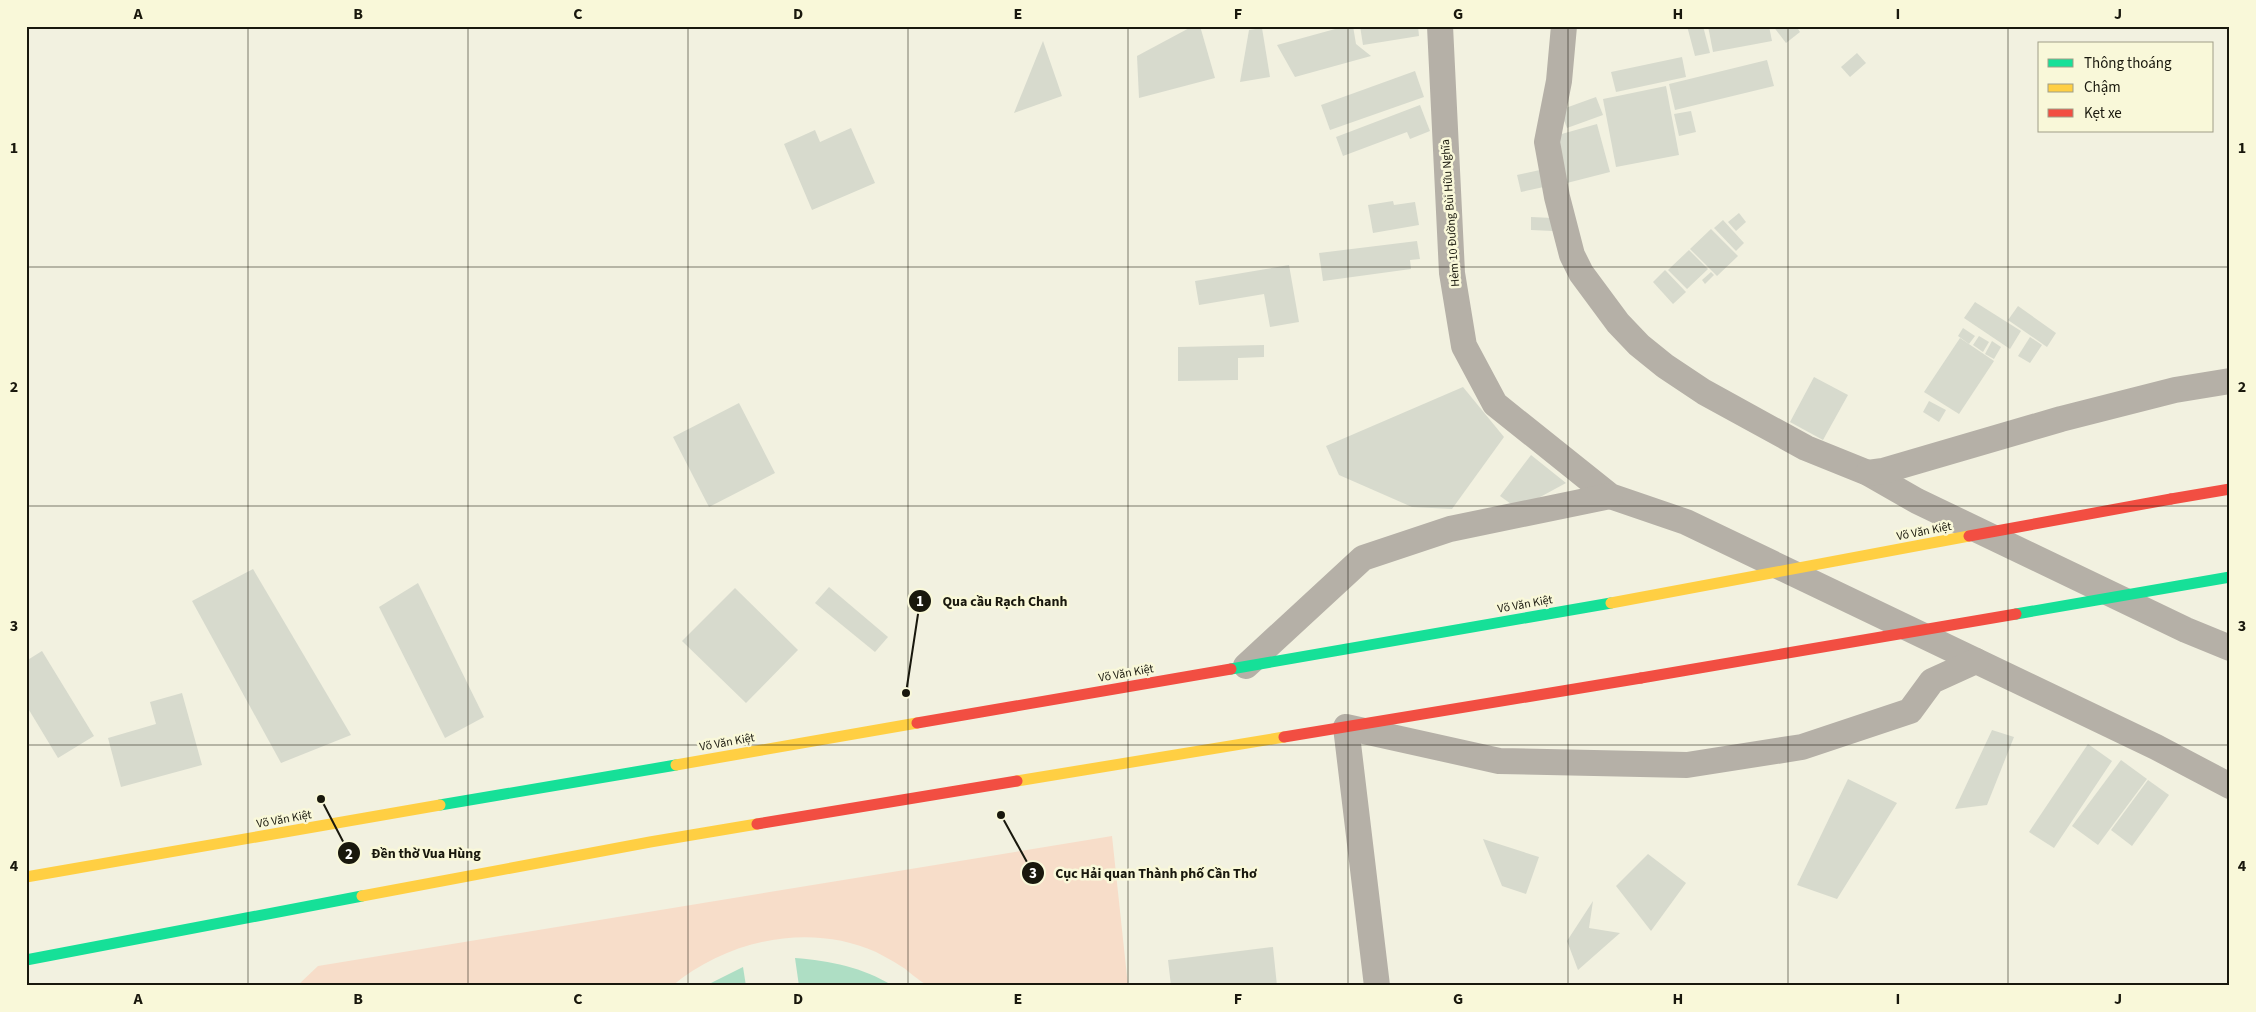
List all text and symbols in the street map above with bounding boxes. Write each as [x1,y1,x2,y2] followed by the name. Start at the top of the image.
[132,3,143,25] text: A
[353,3,363,25] text: B
[573,3,583,25] text: C
[793,3,803,25] text: D
[1014,3,1022,25] text: E
[1234,3,1242,25] text: F
[1453,3,1463,25] text: G
[1673,3,1683,25] text: H
[1896,3,1900,25] text: I
[2114,3,2122,25] text: J
[2038,42,2214,132] legend
[2084,53,2172,74] text: Thông thoáng
[2084,77,2121,98] text: Chậm
[2084,103,2122,124] text: Kẹt xe
[10,137,18,159] text: 1
[2238,137,2246,159] text: 1
[1437,139,1464,287] street label: Hẻm 10 Đường Bùi Hữu Nghĩa
[10,376,18,398] text: 2
[2238,376,2246,398] text: 2
[1895,518,1953,545] street label: Võ Văn Kiệt
[908,586,1078,615] callout: Qua cầu Rạch Chanh
[916,591,924,612] text: 1
[1496,591,1554,618] street label: Võ Văn Kiệt
[943,592,1067,612] text: Qua cầu Rạch Chanh
[10,615,18,637] text: 3
[2238,615,2246,637] text: 3
[1097,660,1155,687] street label: Võ Văn Kiệt
[698,729,756,756] street label: Võ Văn Kiệt
[255,806,313,833] street label: Võ Văn Kiệt
[336,839,491,868] callout: Đền thờ Vua Hùng
[345,844,353,865] text: 2
[371,844,481,864] text: Đền thờ Vua Hùng
[10,855,19,877] text: 4
[2238,855,2247,877] text: 4
[1021,858,1267,887] callout: Cục Hải quan Thành phố Cần Thơ
[1029,863,1037,884] text: 3
[1055,864,1257,884] text: Cục Hải quan Thành phố Cần Thơ
[132,988,143,1010] text: A
[353,988,363,1010] text: B
[573,988,583,1010] text: C
[793,988,803,1010] text: D
[1014,988,1022,1010] text: E
[1234,988,1242,1010] text: F
[1453,988,1463,1010] text: G
[1673,988,1683,1010] text: H
[1896,988,1900,1010] text: I
[2114,988,2122,1010] text: J

